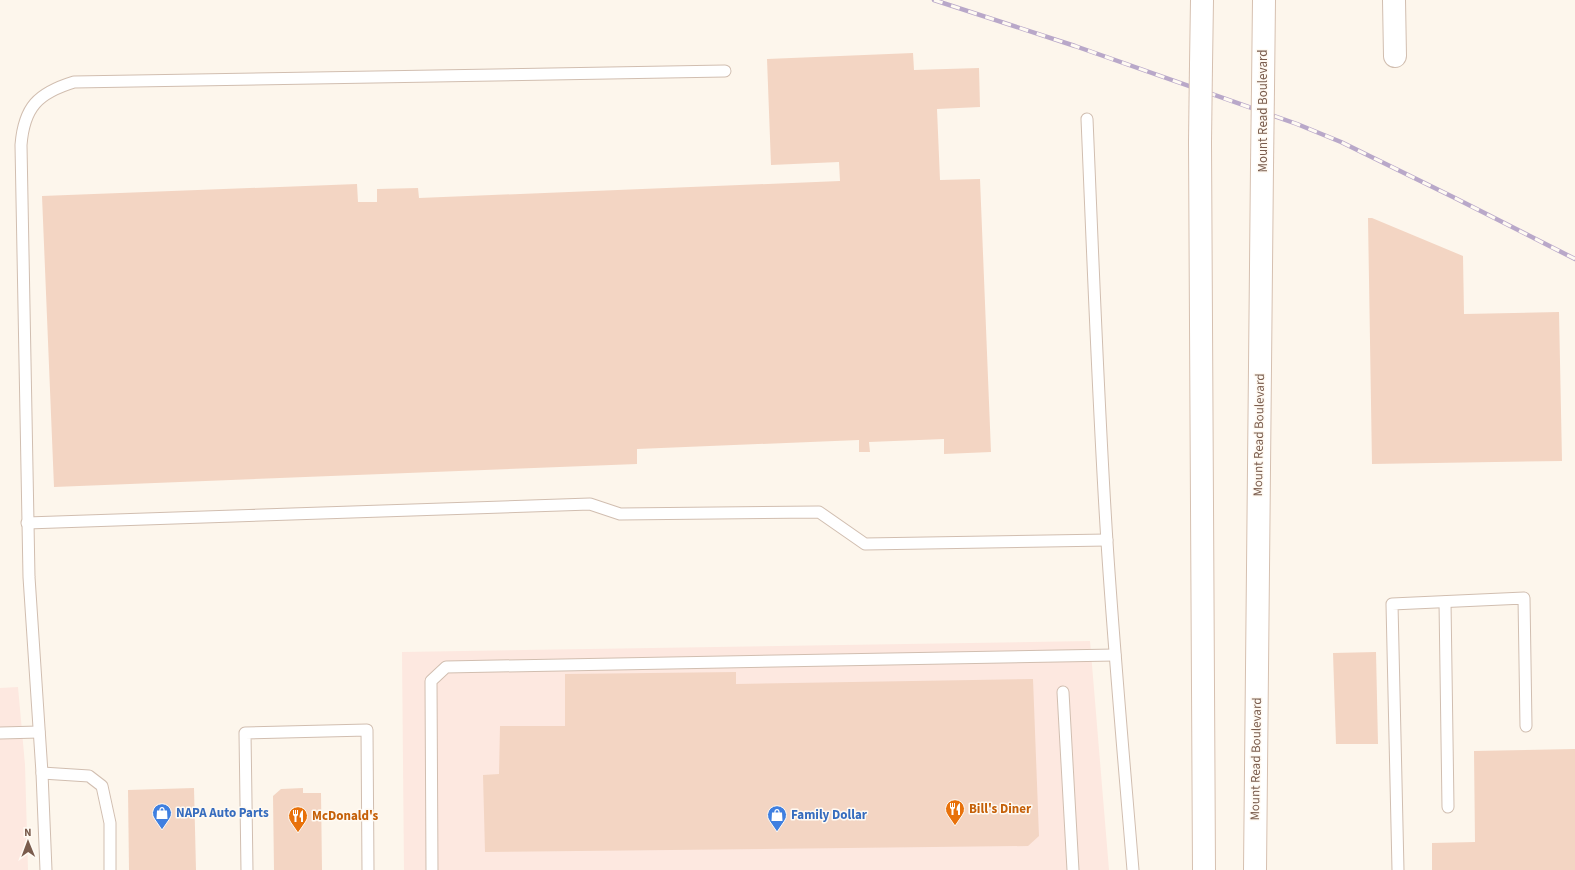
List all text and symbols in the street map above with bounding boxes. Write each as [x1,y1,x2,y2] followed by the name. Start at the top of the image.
[1254,49,1272,173] street label: Mount Read Boulevard
[1249,373,1269,497] street label: Mount Read Boulevard
[1246,697,1266,821] street label: Mount Read Boulevard
[944,798,966,826] restaurant icon: Bill's Diner
[969,800,1032,818] place label: Bill's Diner
[151,802,173,830] shop icon: NAPA Auto Parts
[176,804,269,822] place label: NAPA Auto Parts
[766,804,788,832] shop icon: Family Dollar
[287,805,309,833] restaurant icon: McDonald's
[791,806,868,824] place label: Family Dollar
[312,807,379,825] place label: McDonald's
[8,822,48,862] north arrow
[24,825,32,840] text: N

